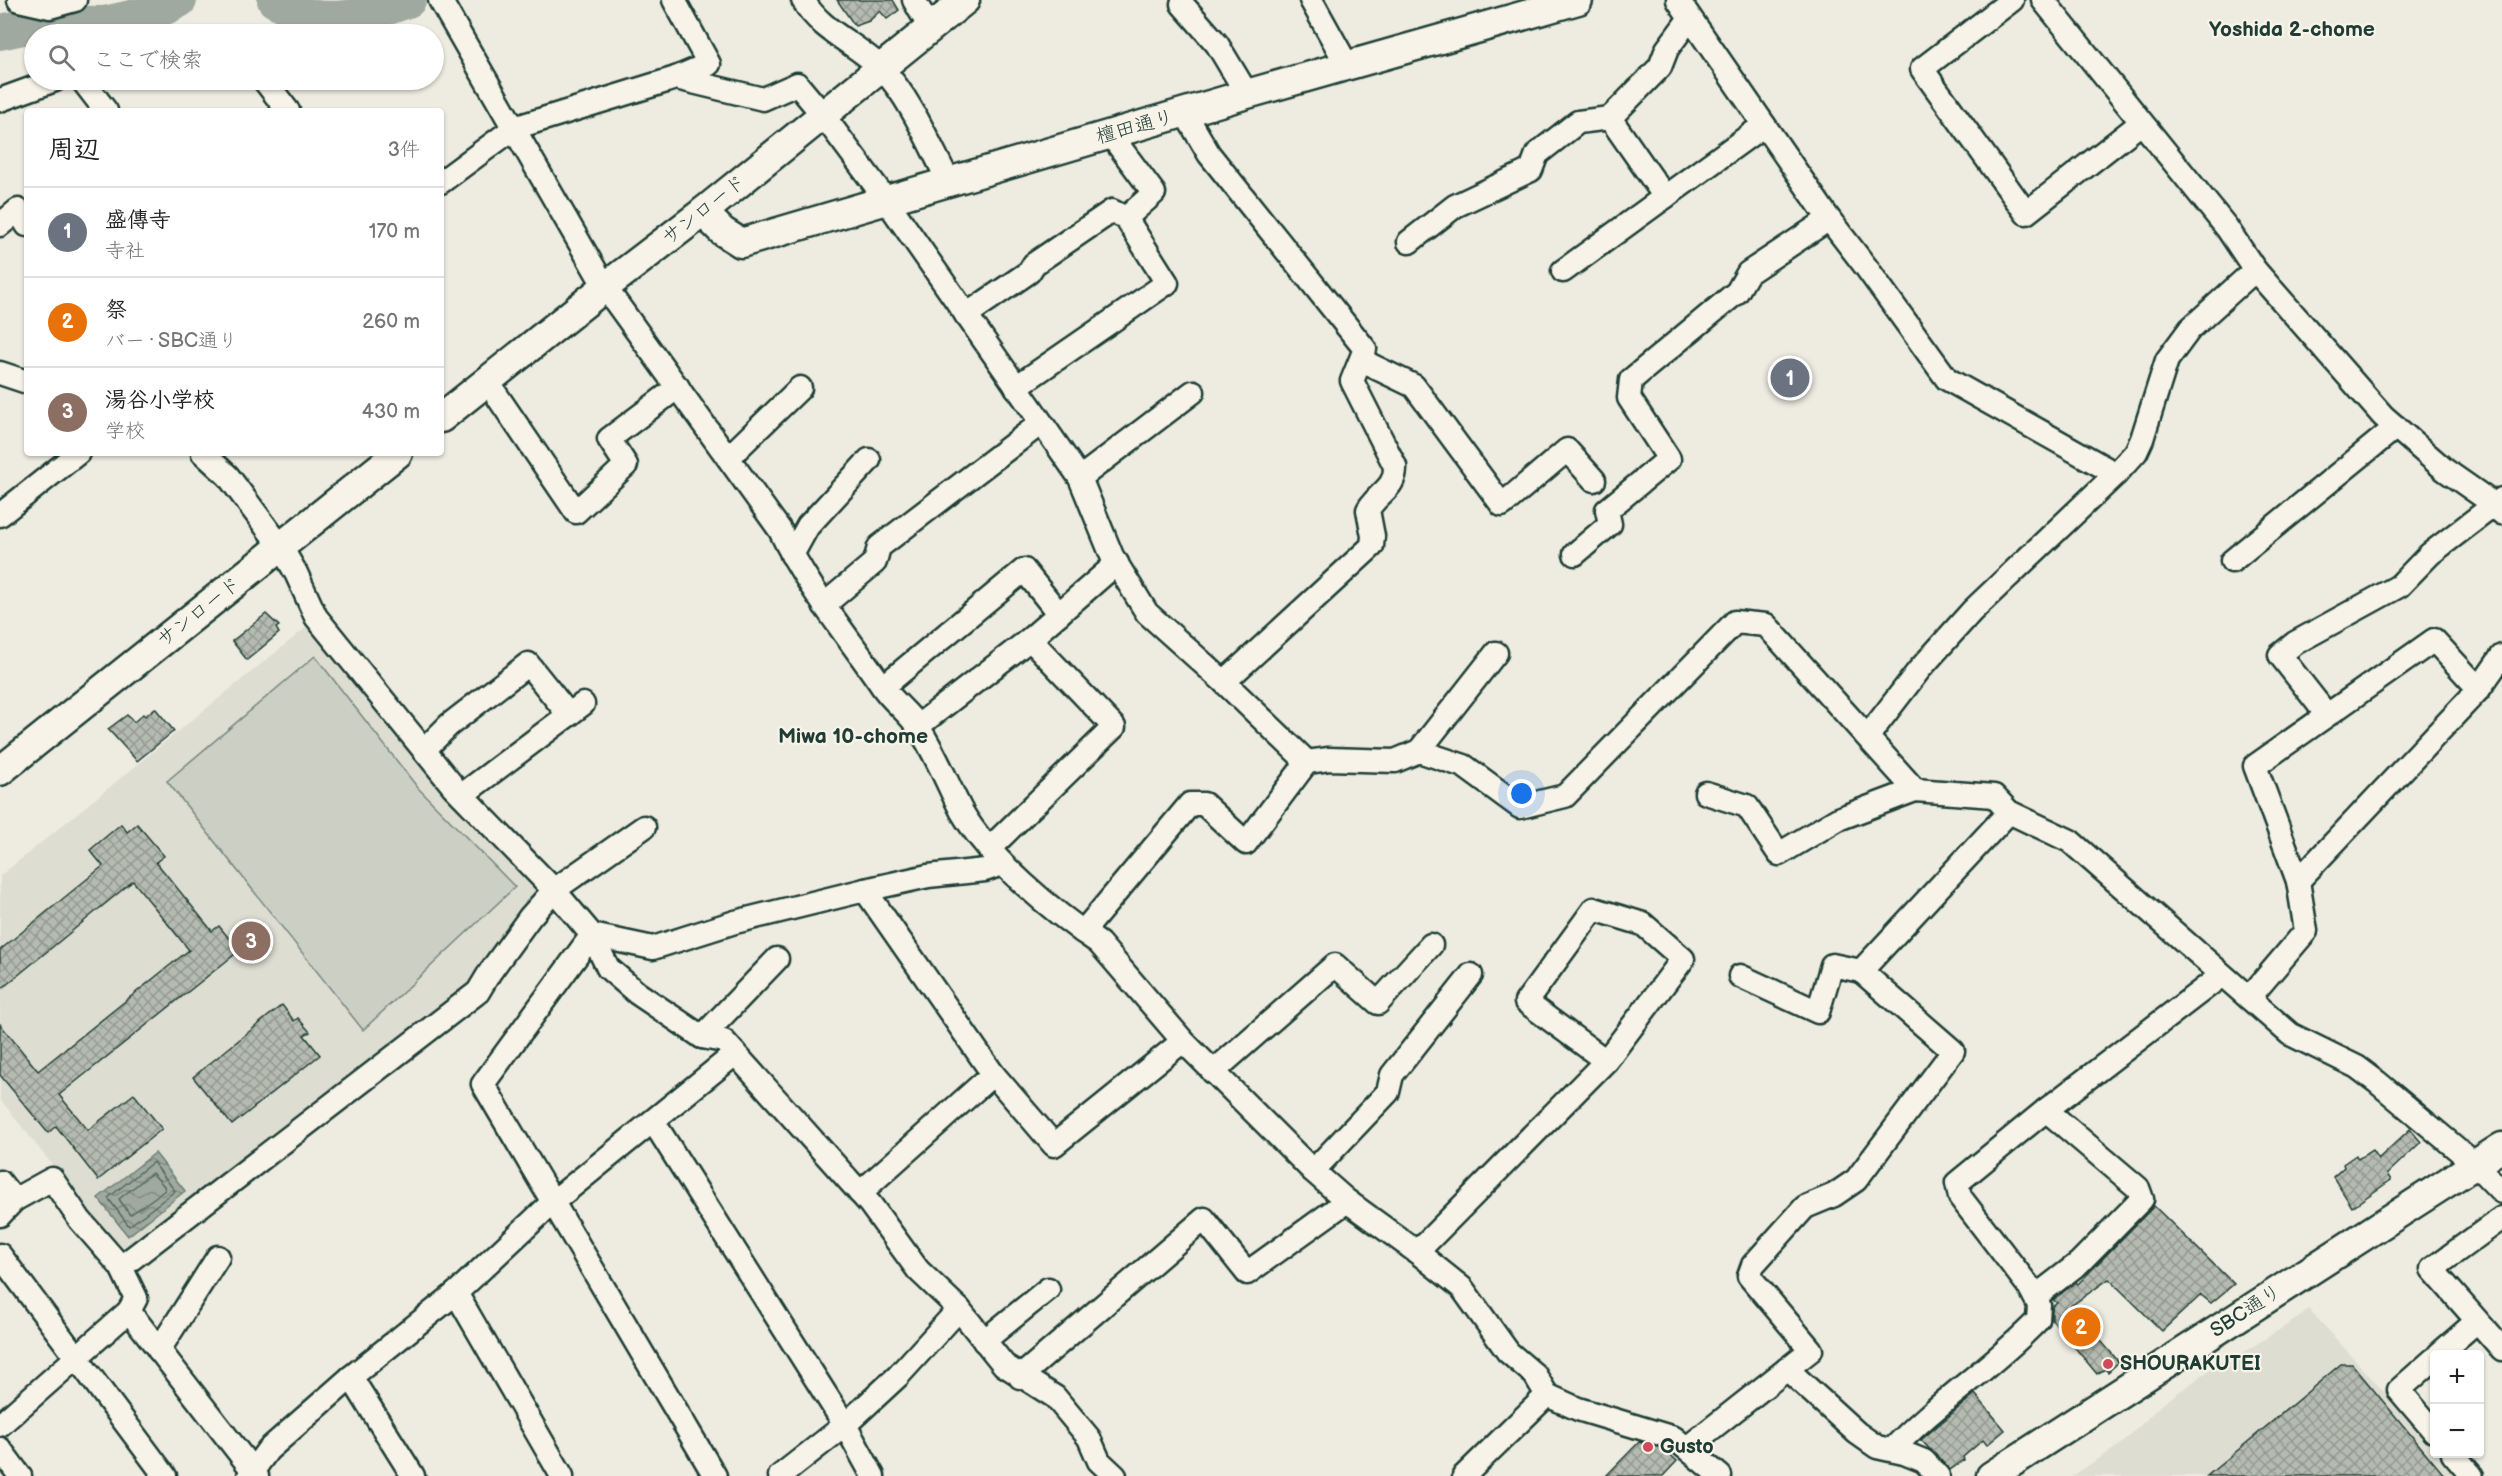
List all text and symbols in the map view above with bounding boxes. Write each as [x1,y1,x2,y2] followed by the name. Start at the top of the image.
[2209,17,2375,42] district label: Yoshida 2-chome
[24,24,444,90] search box
[45,41,78,74] icon: search
[93,47,203,74] text: ここで検索
[1093,105,1177,149] street label: 檀田通り
[48,135,100,166] text: 周辺
[388,138,420,162] text: 3件
[657,170,751,250] street label: サンロード
[105,207,171,234] text: 盛傳寺
[63,220,72,244] text: 1
[369,220,420,244] text: 170 m
[105,239,145,263] text: 寺社
[105,297,127,324] text: 祭
[62,310,73,334] text: 2
[362,310,420,334] text: 260 m
[105,329,238,353] text: バー · SBC通り
[1770,356,1810,400] pin: 1
[105,387,215,414] text: 湯谷小学校
[62,400,73,424] text: 3
[362,400,420,424] text: 430 m
[105,419,145,443] text: 学校
[152,572,246,652] street label: サンロード
[778,724,928,749] district label: Miwa 10-chome
[1507,779,1536,808] your location
[232,918,270,964] pin: 3
[2206,1279,2286,1343] street label: SBC通り
[2062,1304,2100,1350] pin: 2
[2430,1350,2484,1458] map controls
[2430,1350,2484,1404] button: +
[2120,1352,2261,1376] place label: SHOURAKUTEI
[2101,1357,2115,1371] marker: SHOURAKUTEI
[2430,1404,2484,1458] button: −
[1660,1435,1714,1459] place label: Gusto
[1641,1440,1655,1454] marker: Gusto

